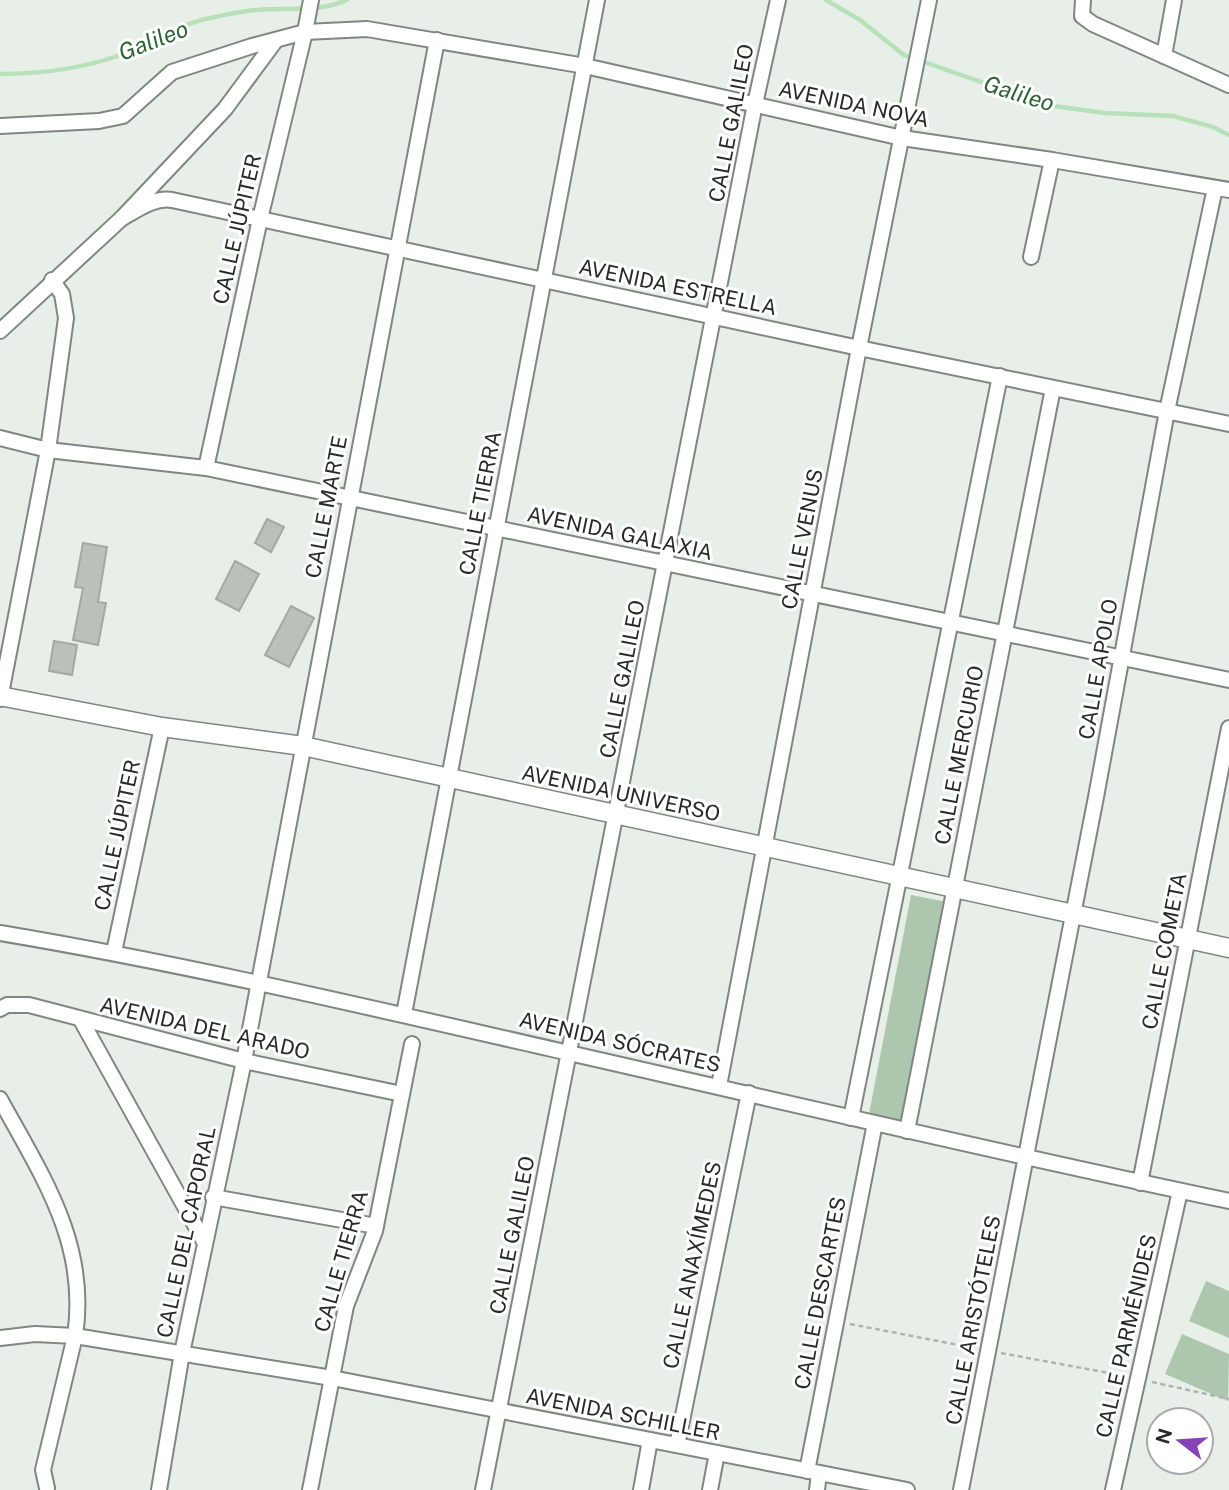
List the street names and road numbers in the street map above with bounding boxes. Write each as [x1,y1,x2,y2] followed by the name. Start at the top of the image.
[703,42,759,204] street label: CALLE GALILEO
[777,76,932,132] street label: AVENIDA NOVA
[208,151,266,307] street label: CALLE JÚPITER
[577,254,779,320] street label: AVENIDA ESTRELLA
[454,429,506,577] street label: CALLE TIERRA
[300,434,352,580] street label: CALLE MARTE
[776,467,828,611] street label: CALLE VENUS
[525,501,715,565] street label: AVENIDA GALAXIA
[1073,597,1123,741] street label: CALLE APOLO
[594,598,650,760] street label: CALLE GALILEO
[929,663,989,847] street label: CALLE MERCURIO
[89,757,145,913] street label: CALLE JÚPITER
[519,760,723,826] street label: AVENIDA UNIVERSO
[1137,871,1191,1031] street label: CALLE COMETA
[98,992,312,1064] street label: AVENIDA DEL ARADO
[517,1007,723,1077] street label: AVENIDA SÓCRATES
[151,1124,221,1340] street label: CALLE DEL CAPORAL
[484,1154,540,1316] street label: CALLE GALILEO
[658,1159,726,1371] street label: CALLE ANAXÍMEDES
[309,1187,373,1335] street label: CALLE TIERRA
[789,1195,851,1391] street label: CALLE DESCARTES
[940,1213,1006,1427] street label: CALLE ARISTÓTELES
[1090,1232,1162,1440] street label: CALLE PARMÉNIDES
[524,1383,722,1445] street label: AVENIDA SCHILLER

